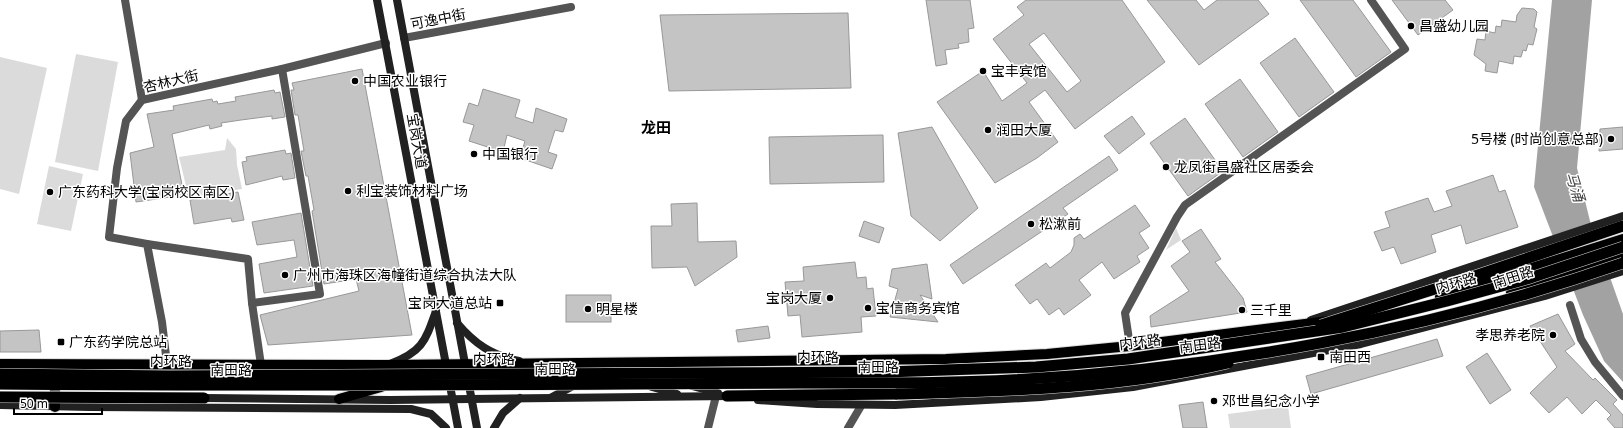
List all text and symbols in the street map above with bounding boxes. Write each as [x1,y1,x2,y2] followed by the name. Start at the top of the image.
[409,4,467,33] street label: 可逸中街
[1419,16,1489,35] place label: 昌盛幼儿园
[1406,21,1416,31] marker: 昌盛幼儿园
[991,61,1047,80] place label: 宝丰宾馆
[141,65,200,96] street label: 杏林大街
[978,66,988,76] marker: 宝丰宾馆
[363,71,447,90] place label: 中国农业银行
[350,76,360,86] marker: 中国农业银行
[403,112,432,170] street label: 宝岗大道
[641,117,671,137] district label: 龙田
[996,120,1052,139] place label: 润田大厦
[983,125,993,135] marker: 润田大厦
[1471,129,1603,148] place label: 5号楼 (时尚创意总部)
[1606,134,1616,144] marker: 5号楼 (时尚创意总部)
[482,144,538,163] place label: 中国银行
[469,149,479,159] marker: 中国银行
[1174,157,1314,176] place label: 龙凤街昌盛社区居委会
[1161,162,1171,172] marker: 龙凤街昌盛社区居委会
[1562,169,1590,206] water label: 马涌
[356,181,468,200] place label: 利宝装饰材料广场
[58,182,234,201] place label: 广东药科大学(宝岗校区南区)
[343,186,353,196] marker: 利宝装饰材料广场
[45,187,55,197] marker: 广东药科大学(宝岗校区南区)
[1039,214,1081,233] place label: 松漱前
[1026,219,1036,229] marker: 松漱前
[1490,261,1536,292] street label: 南田路
[293,265,517,284] place label: 广州市海珠区海幢街道综合执法大队
[1433,268,1479,297] street label: 内环路
[280,270,290,280] marker: 广州市海珠区海幢街道综合执法大队
[766,288,822,307] place label: 宝岗大厦
[408,293,492,312] place label: 宝岗大道总站
[825,293,835,303] marker: 宝岗大厦
[495,298,505,308] marker: 宝岗大道总站
[876,298,960,317] place label: 宝信商务宾馆
[596,299,638,318] place label: 明星楼
[1250,300,1292,319] place label: 三千里
[863,303,873,313] marker: 宝信商务宾馆
[583,304,593,314] marker: 明星楼
[1237,305,1247,315] marker: 三千里
[1475,325,1545,344] place label: 孝思养老院
[1118,330,1162,353] street label: 内环路
[1548,330,1558,340] marker: 孝思养老院
[69,332,167,351] place label: 广东药学院总站
[1178,333,1222,356] street label: 南田路
[56,337,66,347] marker: 广东药学院总站
[797,347,839,366] street label: 内环路
[1329,347,1371,366] place label: 南田西
[473,349,515,368] street label: 内环路
[150,351,192,370] street label: 内环路
[1316,352,1326,362] marker: 南田西
[857,357,899,376] street label: 南田路
[534,359,576,378] street label: 南田路
[210,360,252,379] street label: 南田路
[14,390,102,416] scale bar
[1222,391,1320,410] place label: 邓世昌纪念小学
[20,395,48,412] text: 50 m
[1209,396,1219,406] marker: 邓世昌纪念小学

